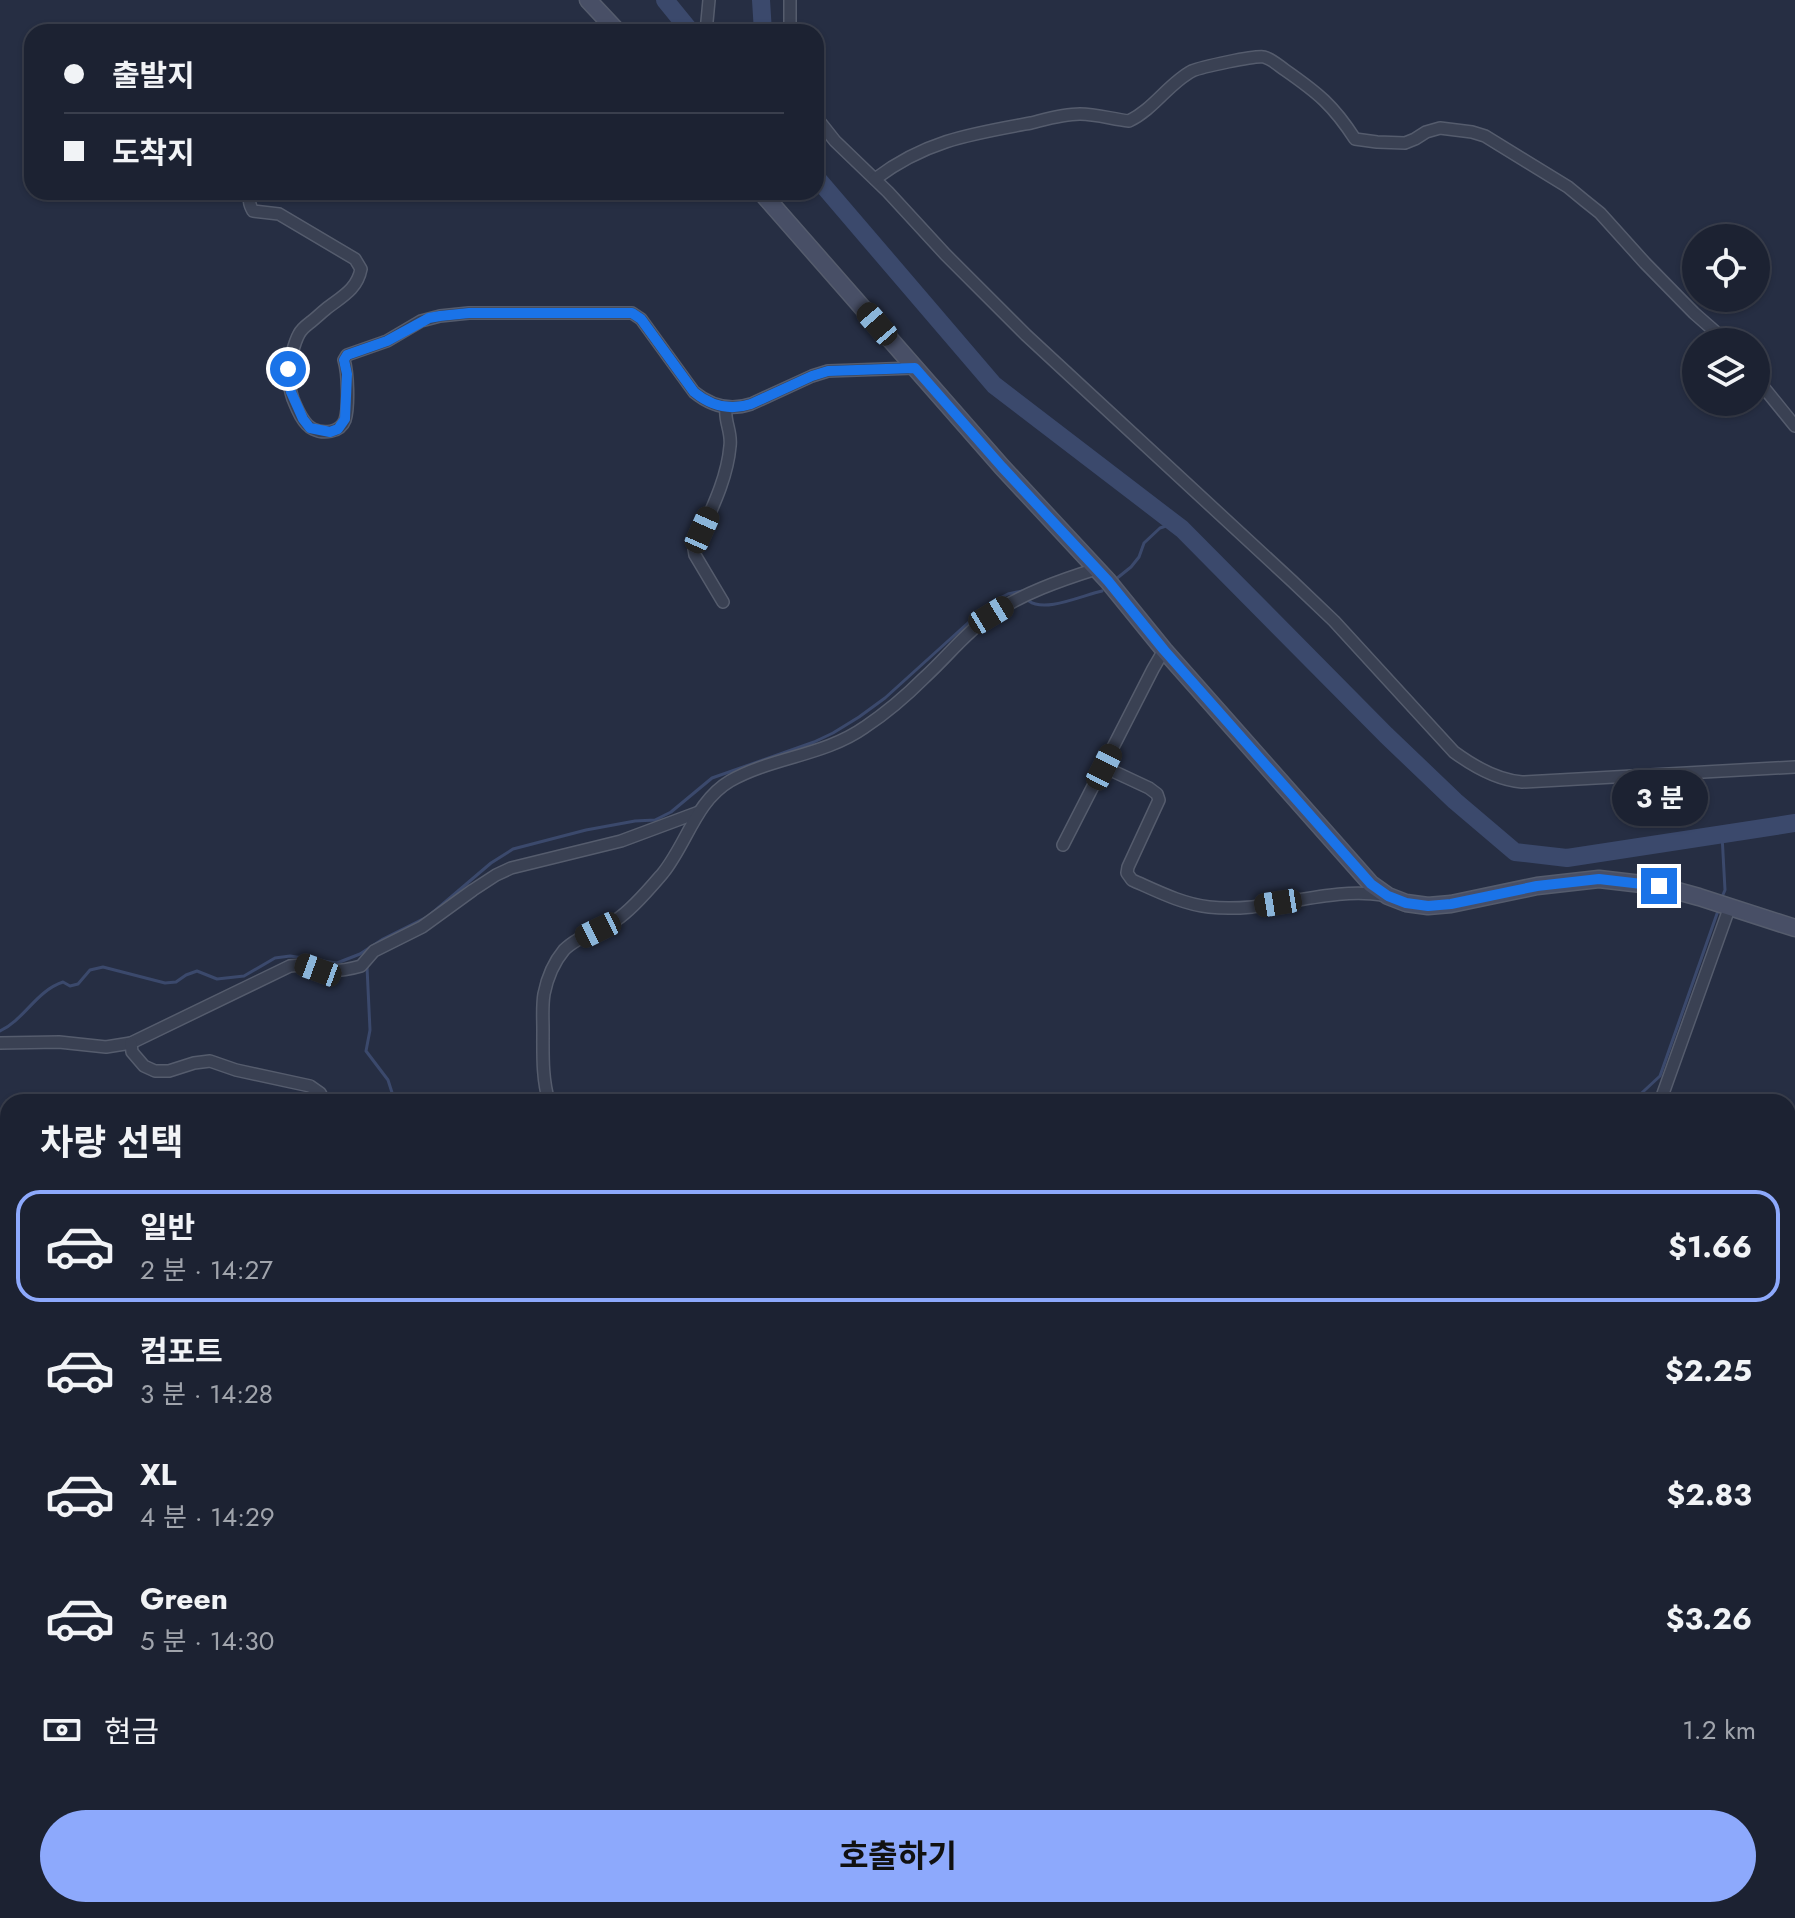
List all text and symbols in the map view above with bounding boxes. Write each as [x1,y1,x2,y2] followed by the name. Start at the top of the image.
[112,54,195,97] text: 출발지
[112,131,195,174] text: 도착지
[1682,224,1770,416] map controls
[1682,224,1770,312] button: locate
[852,298,902,350] car
[1682,328,1770,416] button: layers
[270,351,306,387] route start
[681,503,723,557] car
[964,592,1018,638] car
[1082,740,1126,794] car
[1611,770,1707,826] callout: 3 분
[1636,779,1684,817] text: 3 분
[1641,868,1677,904] route end
[1252,887,1304,919] car
[571,909,625,951] car
[291,951,345,989] car
[40,1116,183,1168] text: 차량 선택
[140,1206,195,1249] text: 일반
[44,1210,116,1282] icon: car
[1668,1225,1752,1268] text: $1.66
[140,1251,273,1289] text: 2 분 · 14:27
[140,1330,223,1373] text: 컴포트
[44,1334,116,1406] icon: car
[1665,1349,1752,1392] text: $2.25
[140,1375,273,1413] text: 3 분 · 14:28
[140,1453,176,1496] text: XL
[44,1458,116,1530] icon: car
[1667,1473,1752,1516] text: $2.83
[140,1498,275,1536] text: 4 분 · 14:29
[140,1577,228,1620] text: Green
[44,1582,116,1654] icon: car
[1666,1597,1752,1640] text: $3.26
[140,1622,274,1660] text: 5 분 · 14:30
[40,1708,84,1752] icon: cash
[104,1710,159,1753] text: 현금
[1682,1711,1756,1749] text: 1.2 km
[40,1810,1756,1902] button: 호출하기

